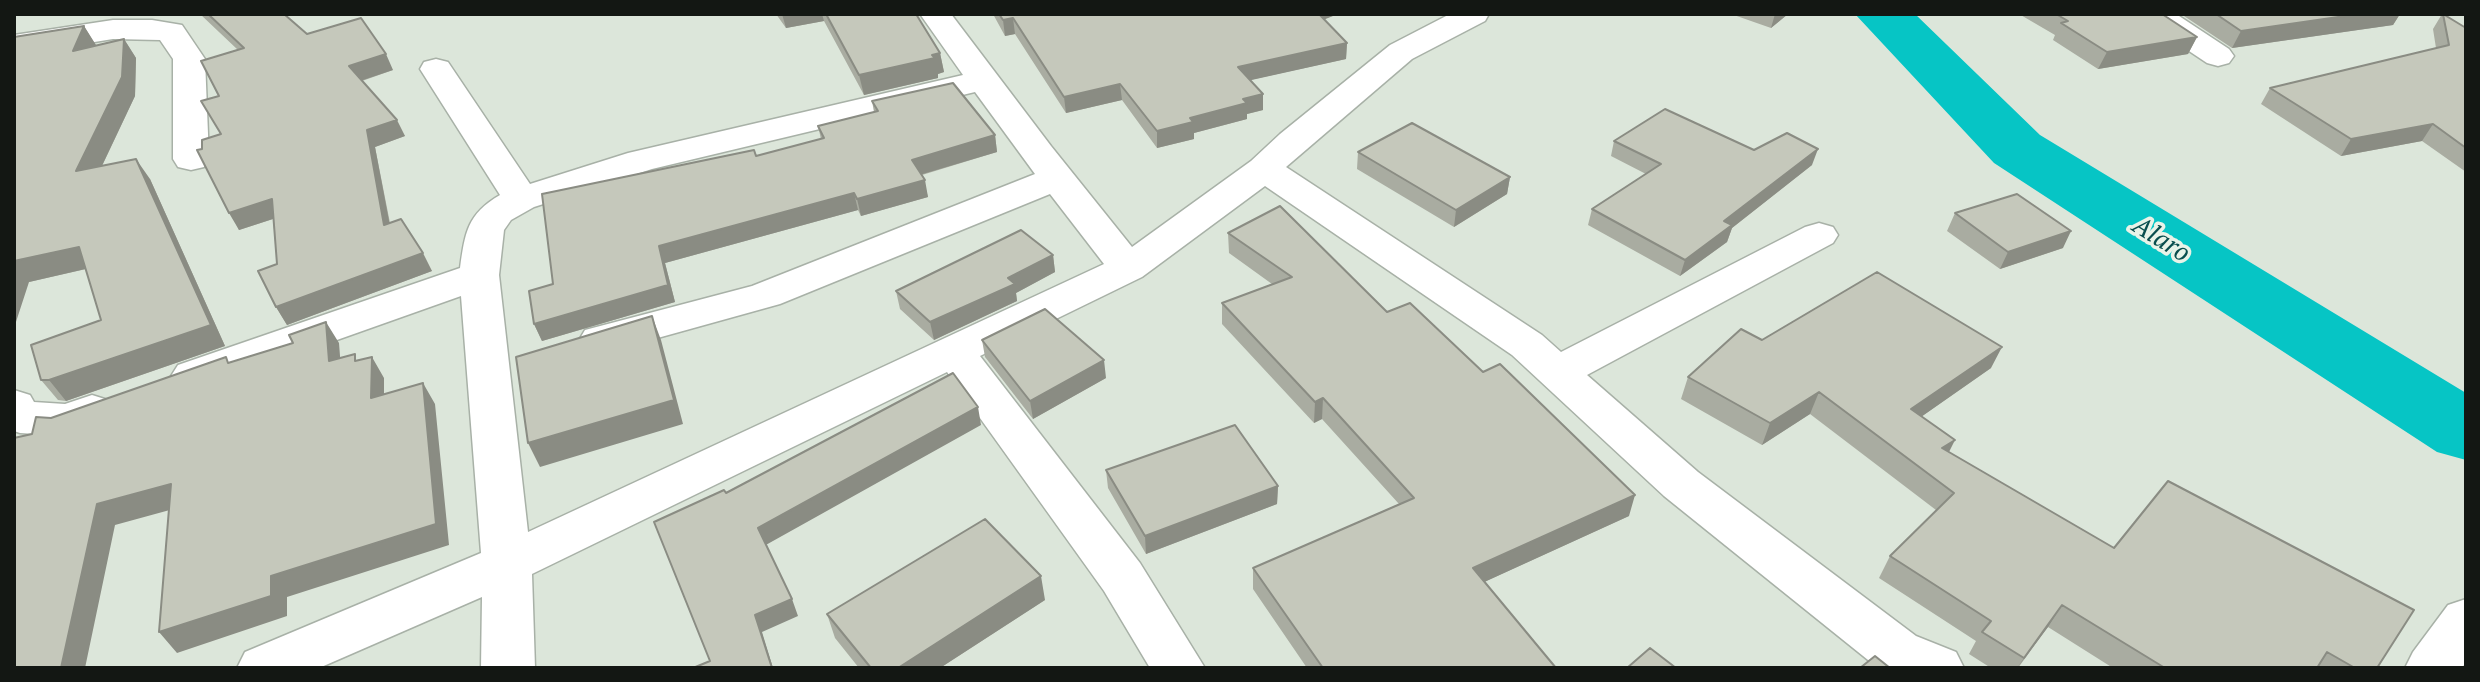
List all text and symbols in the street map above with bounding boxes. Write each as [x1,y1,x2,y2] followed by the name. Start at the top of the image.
[2126,210,2196,270] water label: Alaro

